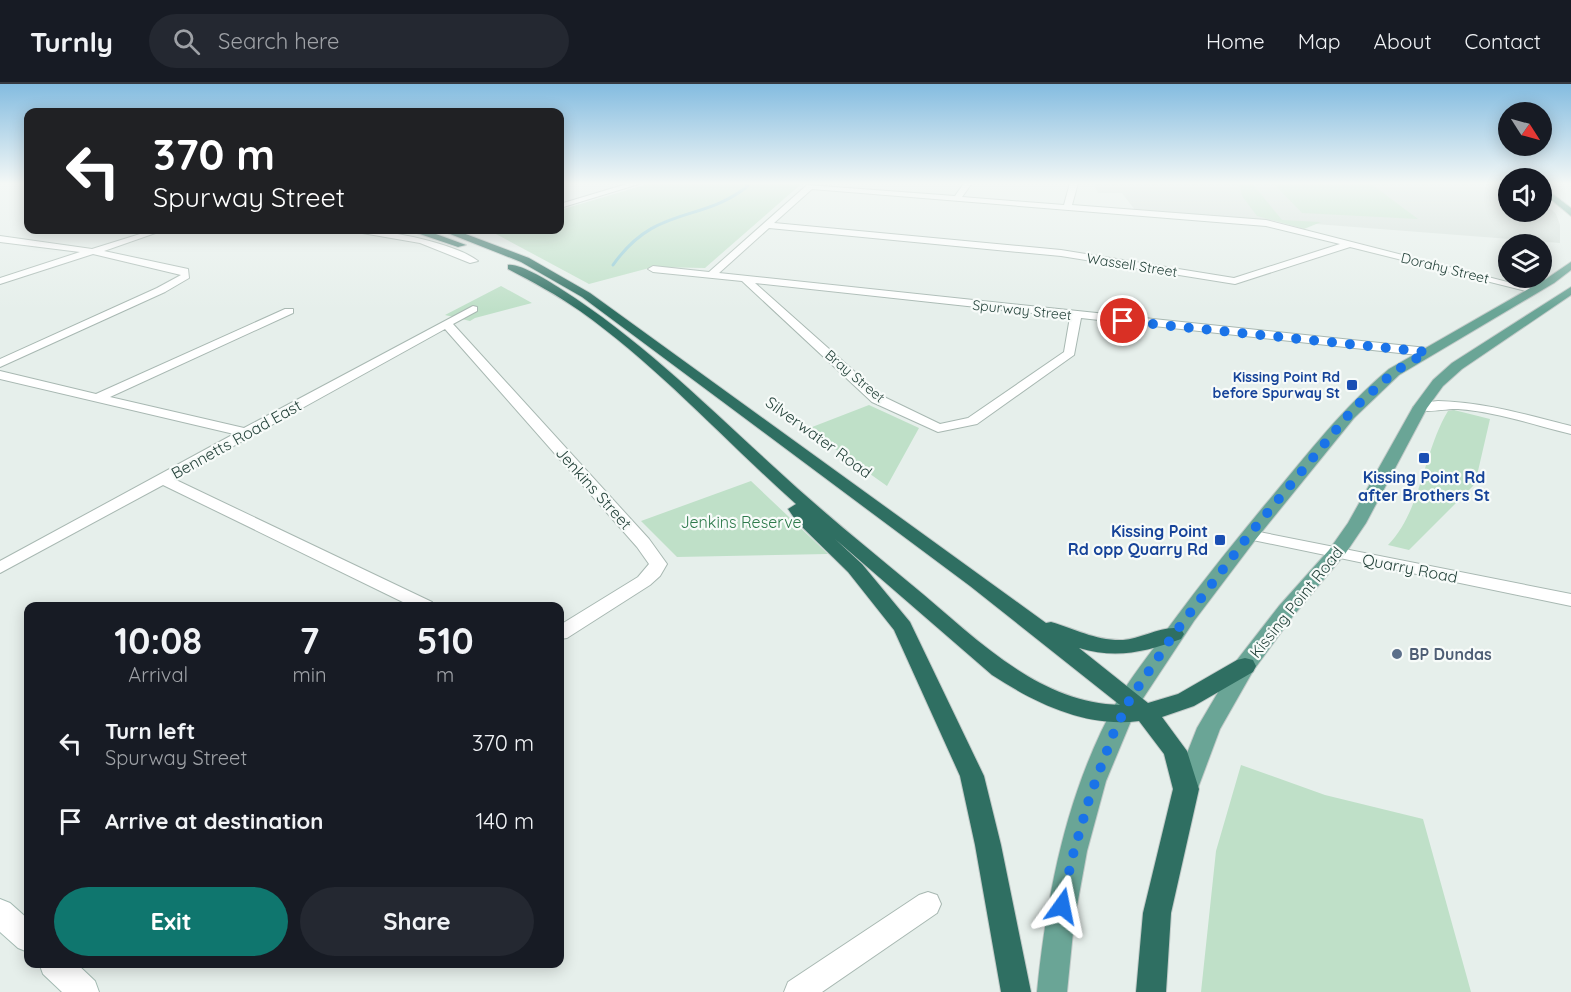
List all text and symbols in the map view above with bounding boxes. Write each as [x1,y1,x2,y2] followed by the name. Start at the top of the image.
[149,14,569,68] search box
[30,24,113,59] text: Turnly
[170,25,203,58] icon: search
[218,27,339,55] text: Search here
[1206,28,1265,54] text: Home
[1298,28,1341,54] text: Map
[1374,28,1432,54] text: About
[1465,28,1541,54] text: Contact
[1498,102,1552,156] north arrow
[1498,102,1552,288] map controls
[153,128,275,181] text: 370 m
[54,132,132,210] icon: left
[1498,168,1552,222] button: sound
[153,180,345,214] text: Spurway Street
[1498,234,1552,288] button: layers
[1399,248,1491,288] street label: Dorahy Street
[1085,249,1179,281] street label: Wassell Street
[1097,295,1148,346] pin
[972,296,1073,324] street label: Spurway Street
[1106,304,1139,337] icon: arrive
[821,346,889,406] street label: Bray Street
[1213,368,1340,402] place label: Kissing Point Rd before Spurway St
[1345,378,1359,392] marker: Kissing Point Rd before Spurway St
[762,392,876,482] street label: Silverwater Road
[167,395,305,483] street label: Bennetts Road East
[552,443,636,533] street label: Jenkins Street
[1417,451,1431,465] marker: Kissing Point Rd after Brothers St
[1358,467,1490,505] place label: Kissing Point Rd after Brothers St
[680,512,802,532] park label: Jenkins Reserve
[1068,521,1208,559] place label: Kissing Point Rd opp Quarry Rd
[1213,533,1227,547] marker: Kissing Point Rd opp Quarry Rd
[1245,542,1347,662] street label: Kissing Point Road
[1361,549,1459,587] street label: Quarry Road
[114,618,202,663] text: 10:08
[300,618,319,663] text: 7
[417,618,474,663] text: 510
[1409,644,1492,664] place label: BP Dundas
[1390,647,1404,661] marker: BP Dundas
[128,662,188,687] text: Arrival
[292,662,327,687] text: min
[436,662,454,687] text: m
[105,717,195,745] text: Turn left
[54,727,87,760] icon: left
[472,729,534,757] text: 370 m
[105,745,247,770] text: Spurway Street
[54,805,87,838] icon: arrive
[105,807,323,835] text: Arrive at destination
[475,807,534,835] text: 140 m
[1030,874,1094,938] position arrow
[54,887,288,956] button: Exit
[300,887,534,956] button: Share

